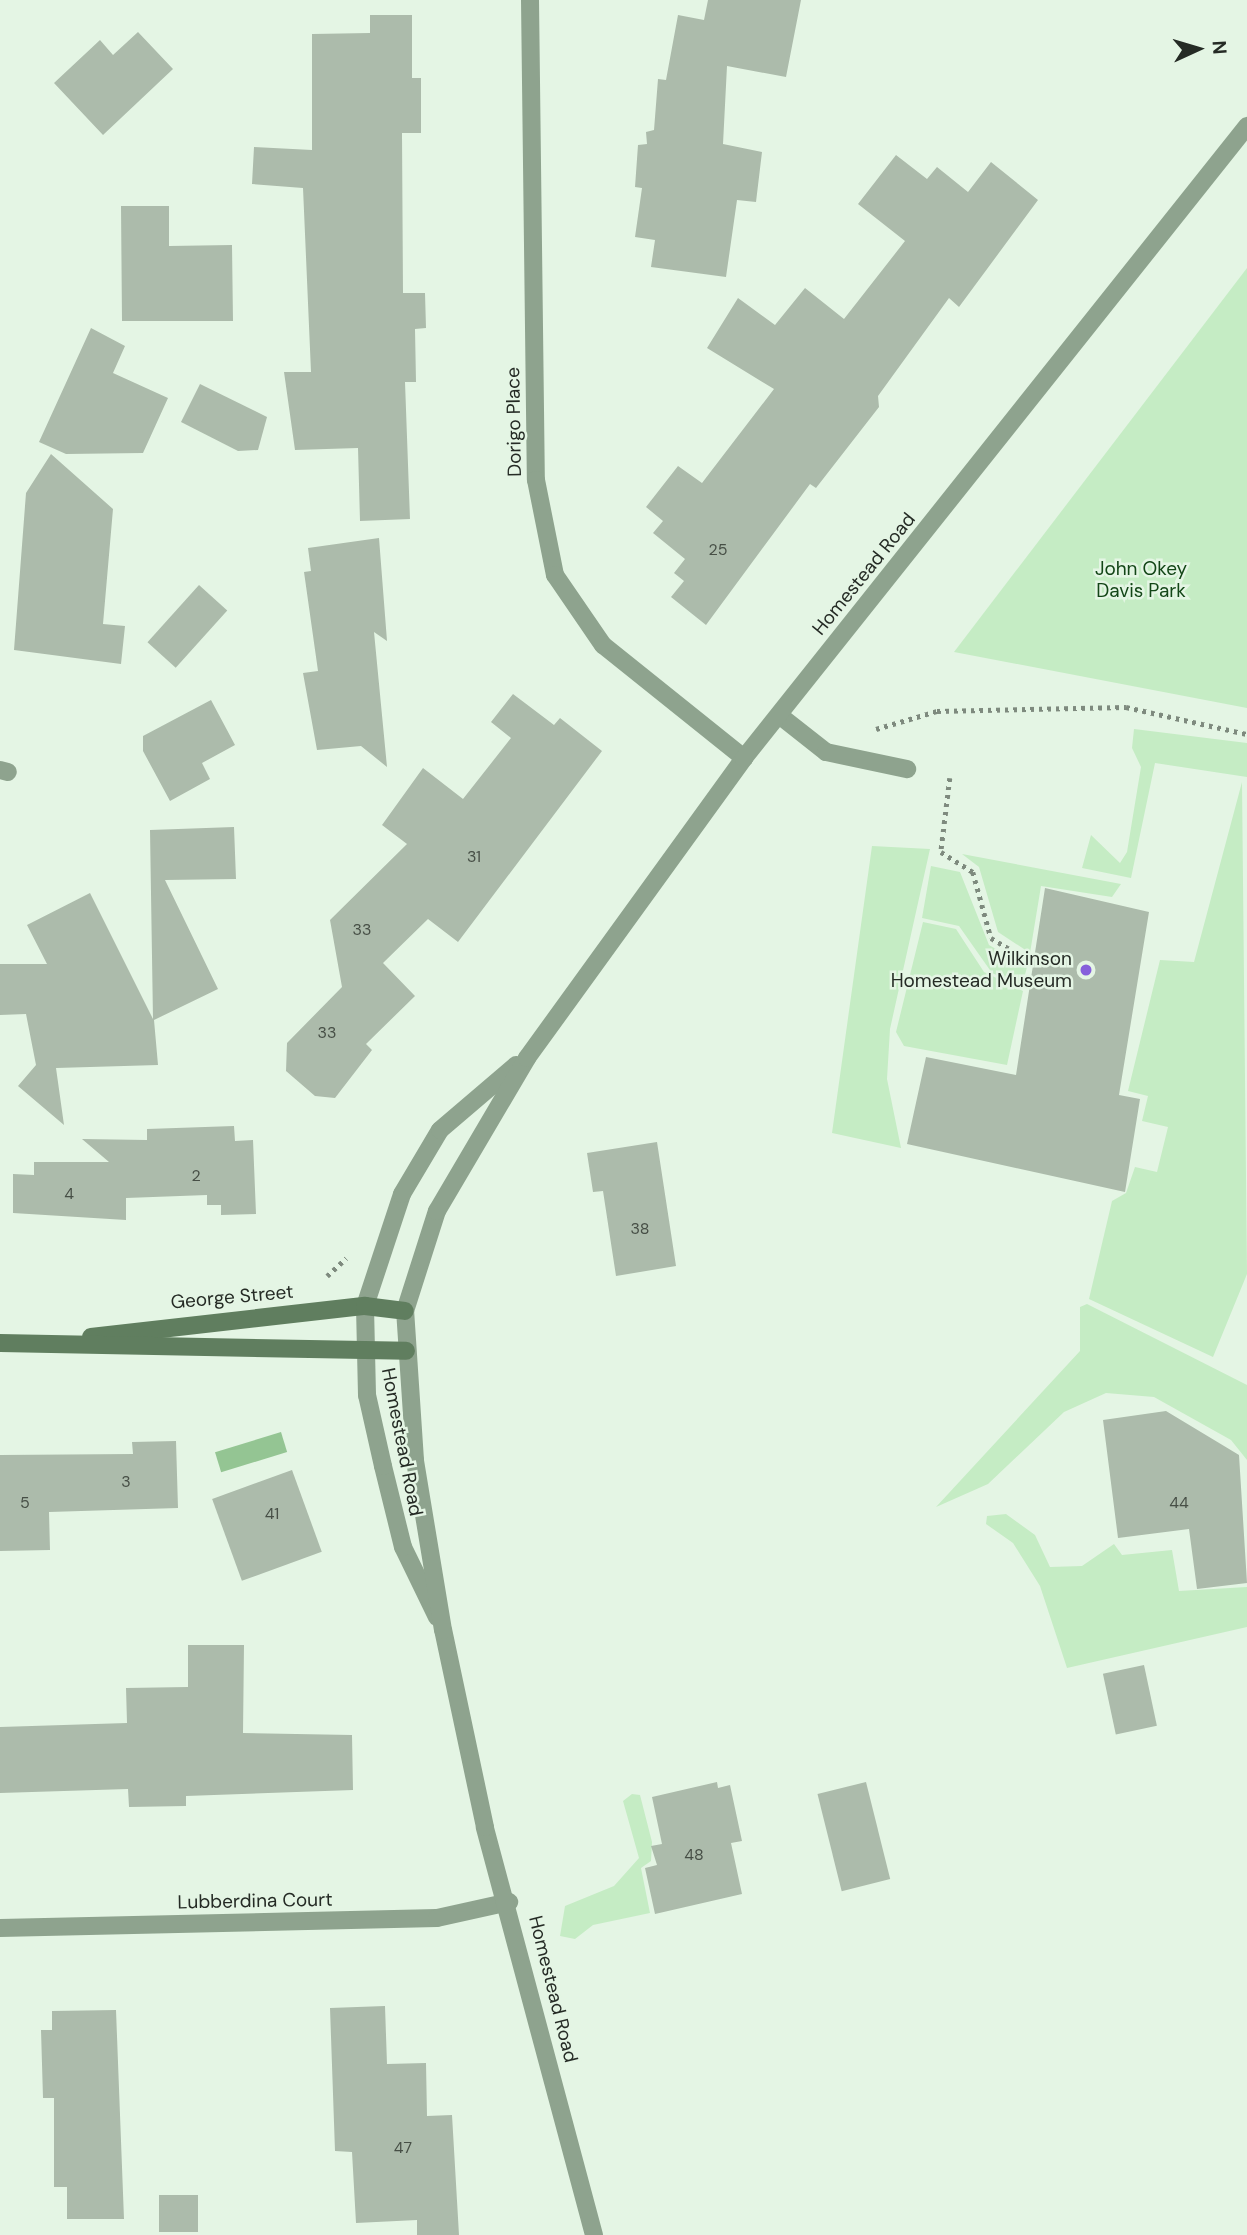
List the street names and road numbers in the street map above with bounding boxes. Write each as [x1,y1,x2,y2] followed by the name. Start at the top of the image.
[502,367,526,477] street label: Dorigo Place
[808,508,920,640] street label: Homestead Road
[170,1280,294,1314] street label: George Street
[376,1366,428,1518] street label: Homestead Road
[177,1888,333,1914] street label: Lubberdina Court
[524,1913,582,2065] street label: Homestead Road

